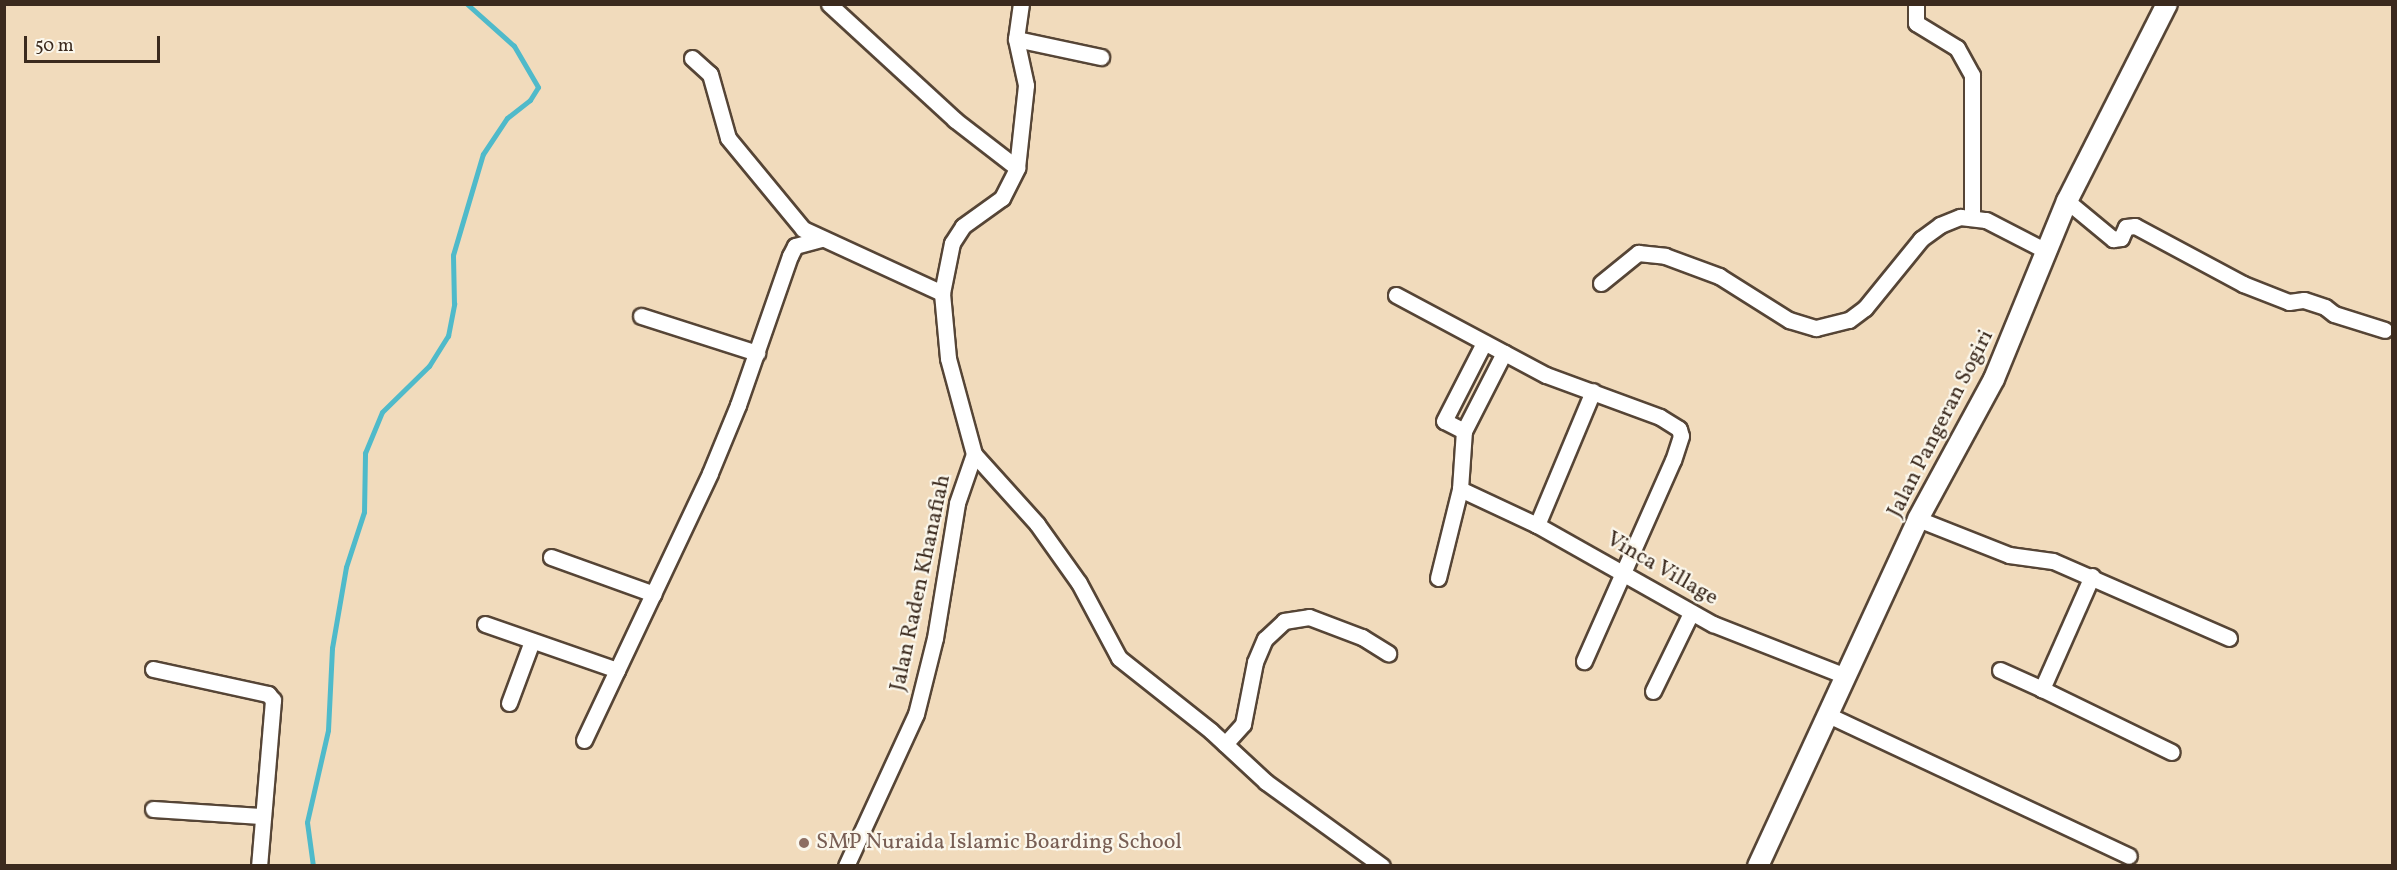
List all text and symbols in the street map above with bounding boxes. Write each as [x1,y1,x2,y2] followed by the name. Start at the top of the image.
[27,24,164,62] scale bar
[35,34,74,59] text: 50 m
[1882,326,2000,522] street label: Jalan Pangeran Sogiri
[885,472,957,694] street label: Jalan Raden Khanafiah
[1601,526,1723,612] street label: Vinca Village
[816,830,1182,856] place label: SMP Nuraida Islamic Boarding School
[797,836,811,850] marker: SMP Nuraida Islamic Boarding School

